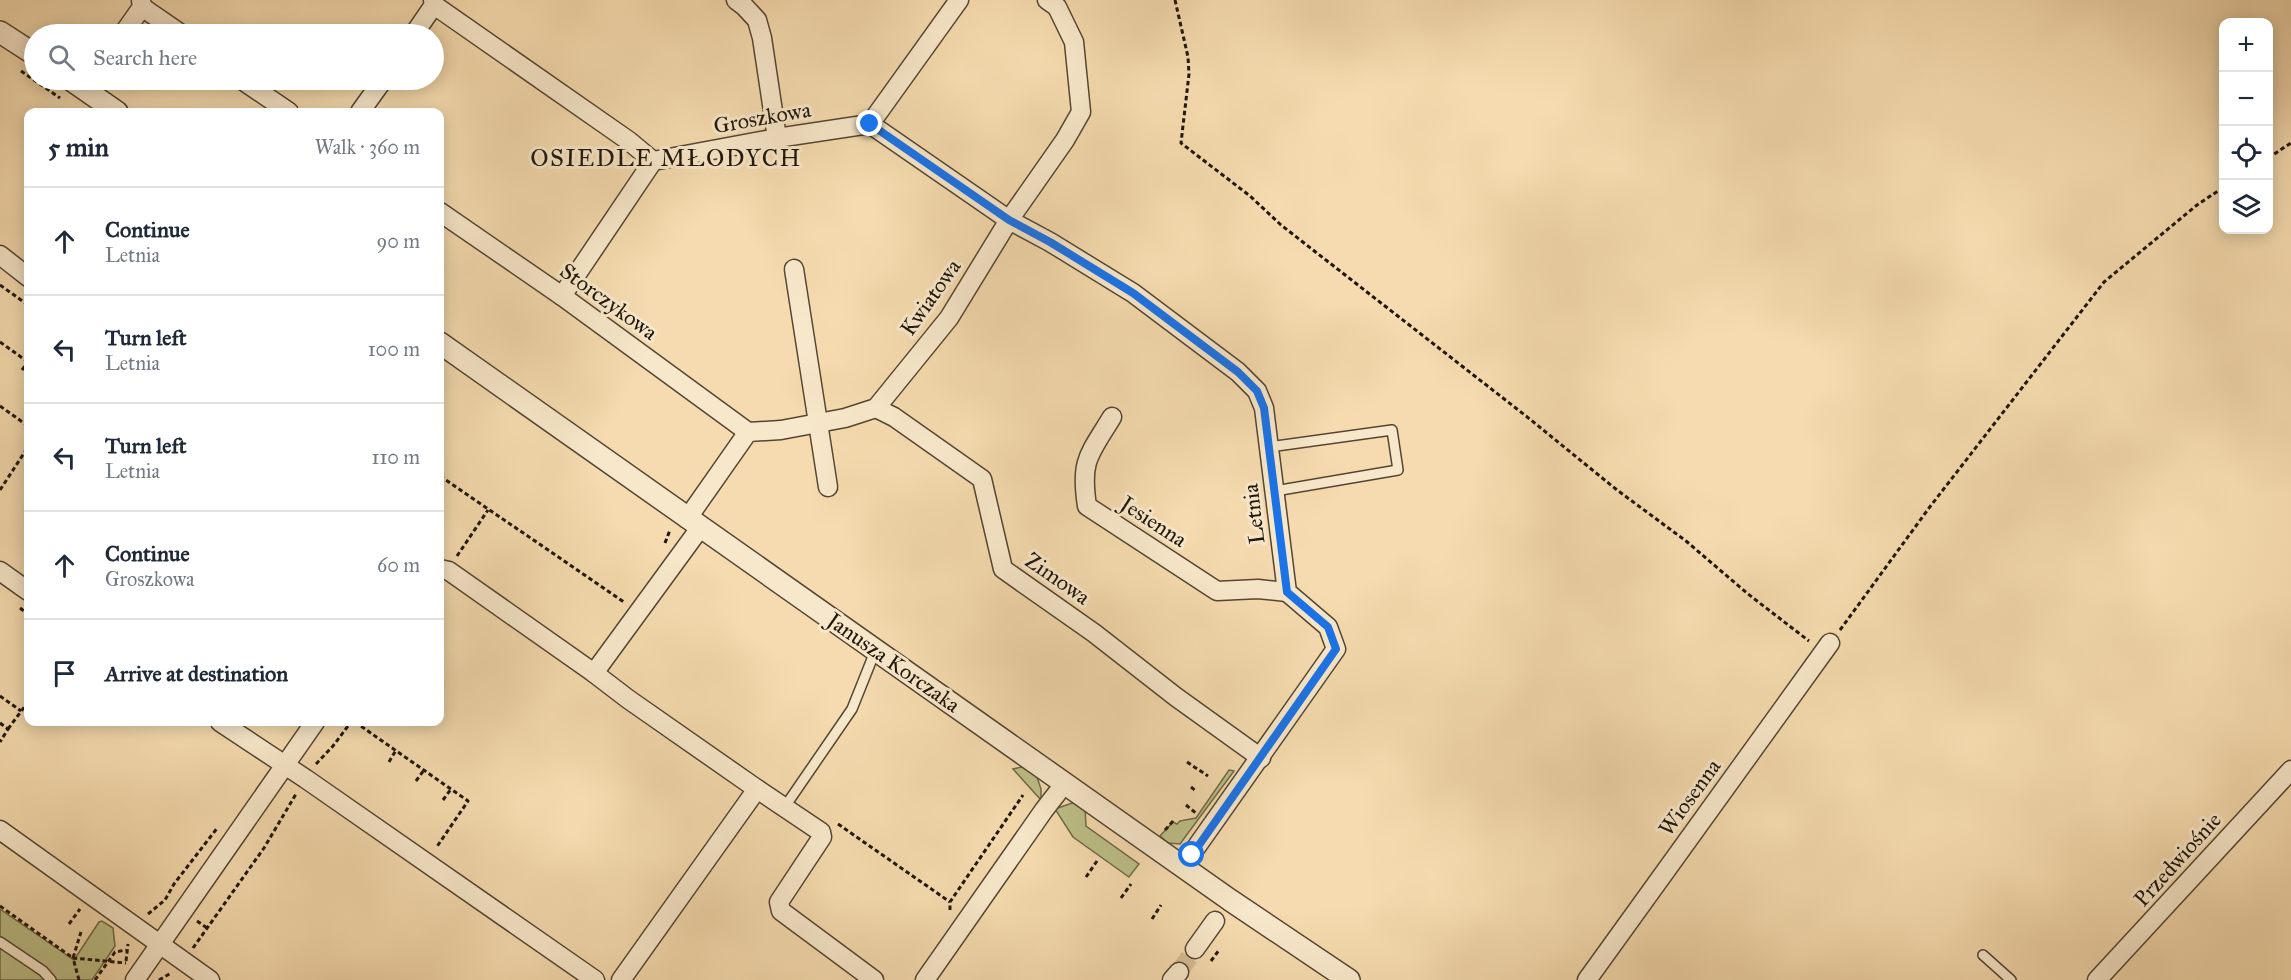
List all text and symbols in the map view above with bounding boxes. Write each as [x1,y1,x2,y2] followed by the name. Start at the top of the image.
[2219,18,2273,234] map controls
[2219,18,2273,72] button: +
[24,24,444,90] search box
[45,41,78,74] icon: search
[93,44,197,71] text: Search here
[2219,72,2273,126] button: −
[711,96,814,139] street label: Groszkowa
[856,110,882,136] route end
[2219,126,2273,180] button: locate
[48,131,109,163] text: 5 min
[315,135,420,159] text: Walk · 360 m
[530,143,802,173] district label: OSIEDLE MŁODYCH
[2219,180,2273,234] button: layers
[105,216,190,243] text: Continue
[48,225,81,258] icon: ahead
[377,229,420,253] text: 90 m
[105,243,160,267] text: Letnia
[894,253,967,341] street label: Kwiatowa
[555,257,663,346] street label: Storczykowa
[105,324,187,351] text: Turn left
[48,333,81,366] icon: left
[368,337,420,361] text: 100 m
[105,351,160,375] text: Letnia
[105,432,187,459] text: Turn left
[48,441,81,474] icon: left
[372,445,420,469] text: 110 m
[105,459,160,483] text: Letnia
[1236,482,1271,546] street label: Letnia
[1114,489,1193,553] street label: Jesienna
[105,540,190,567] text: Continue
[1020,546,1096,611] street label: Zimowa
[48,549,81,582] icon: ahead
[377,553,420,577] text: 60 m
[105,567,195,591] text: Groszkowa
[820,605,966,719] street label: Janusza Korczaka
[48,657,81,690] icon: arrive
[105,660,288,687] text: Arrive at destination
[1653,753,1727,841] street label: Wiosenna
[2128,807,2227,912] street label: Przedwiośnie
[1178,841,1204,867] route start

